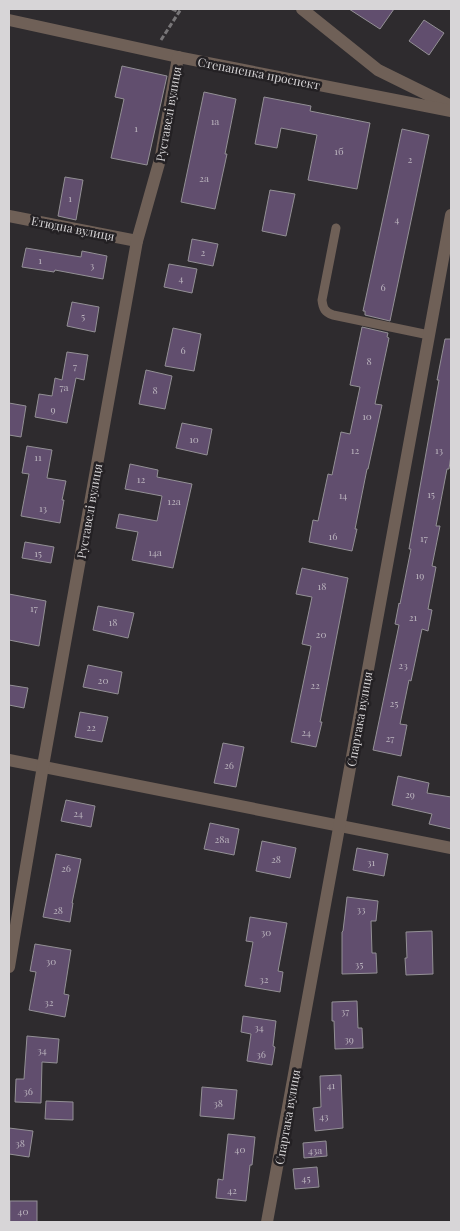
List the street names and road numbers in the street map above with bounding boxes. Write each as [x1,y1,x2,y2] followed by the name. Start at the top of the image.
[196,53,322,93] street label: Степаненка проспект
[152,65,184,163] street label: Руставелі вулиця
[30,212,117,244] street label: Етюдна вулиця
[73,462,105,560] street label: Руставелі вулиця
[343,670,375,768] street label: Спартака вулиця
[271,1068,303,1166] street label: Спартака вулиця

